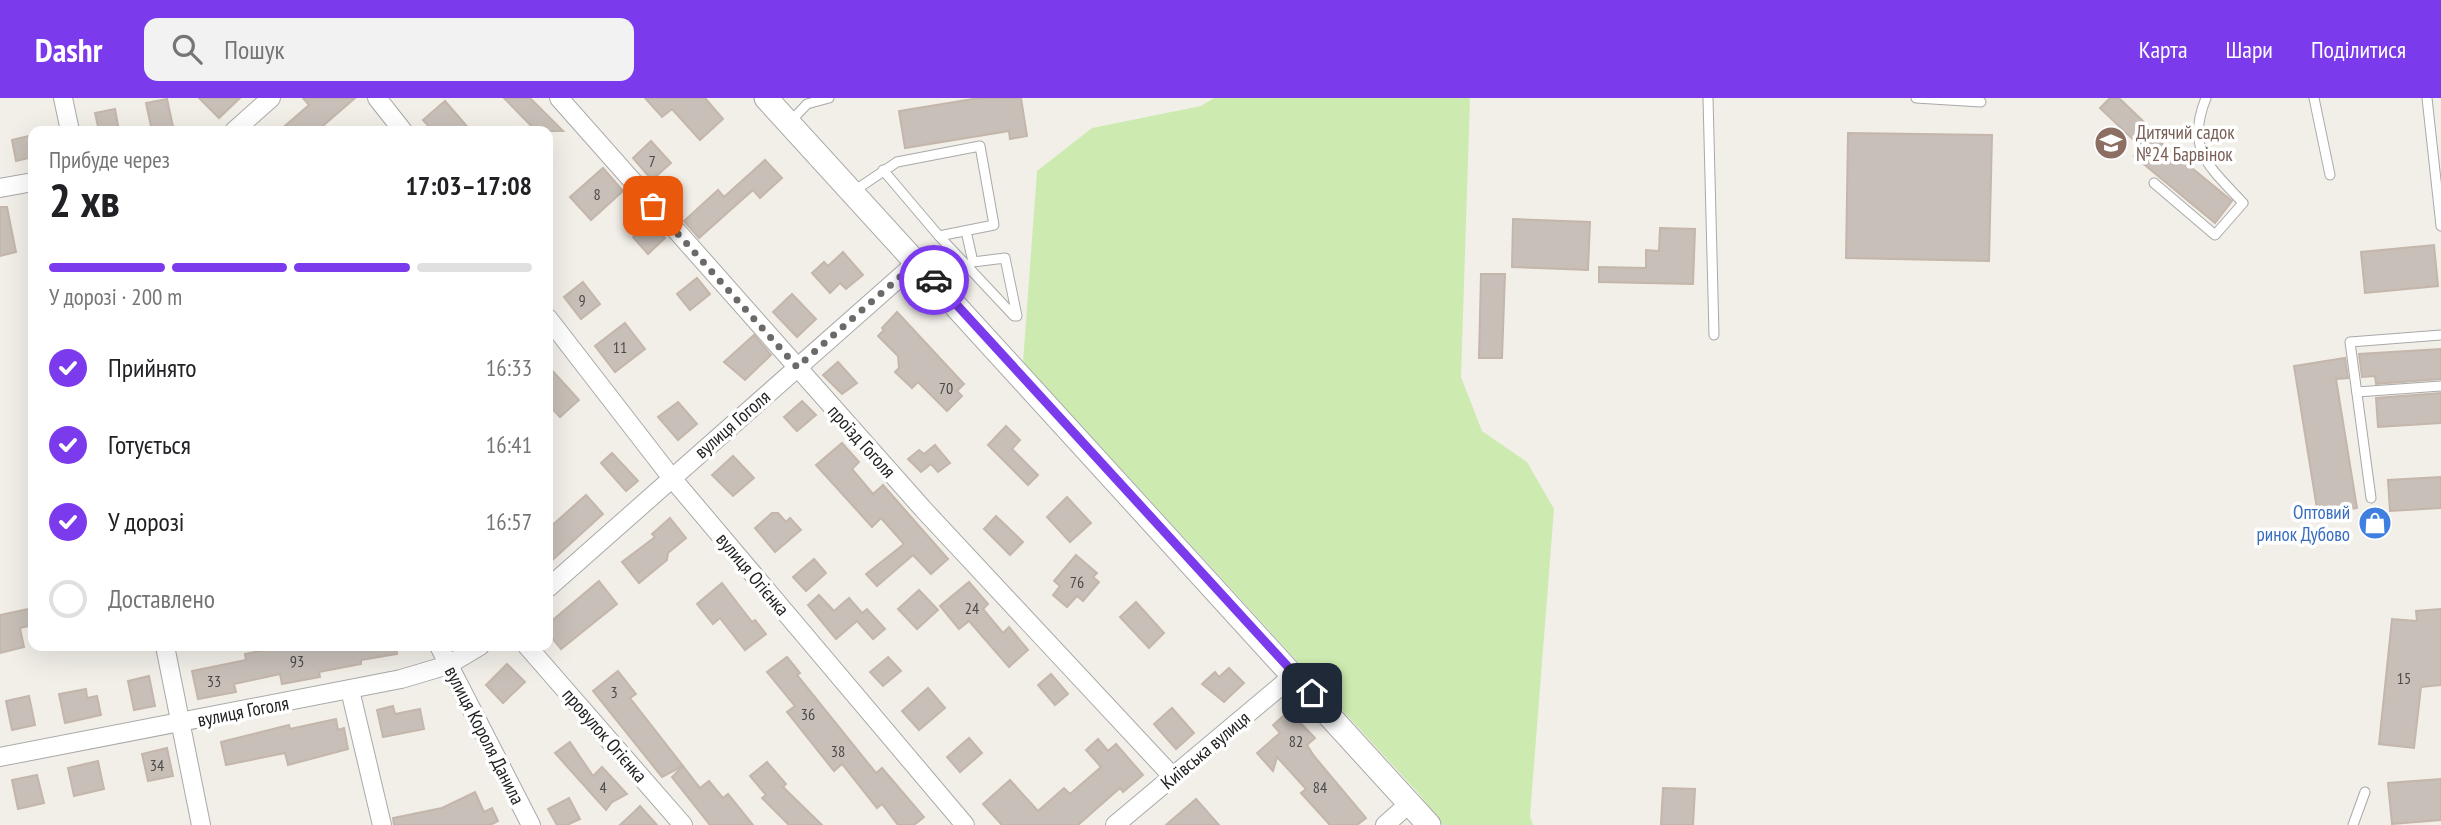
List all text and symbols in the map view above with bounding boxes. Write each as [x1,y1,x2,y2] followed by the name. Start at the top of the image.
[144,18,634,81] search box
[35,28,102,71] text: Dashr
[168,30,206,68] icon: search
[224,33,285,66] text: Пошук
[2139,34,2188,65] text: Карта
[2226,34,2273,65] text: Шари
[2311,34,2406,65] text: Поділитися
[2136,120,2235,166] place label: Дитячий садок №24 Барвінок
[2092,124,2130,162] school or university icon: Дитячий садок №24 Барвінок
[49,145,170,174] text: Прибуде через
[648,151,656,171] house number: 7
[405,169,532,202] text: 17:03–17:08
[49,170,120,230] text: 2 хв
[623,176,683,236] pin
[593,184,601,204] house number: 8
[634,187,672,225] icon: bag
[899,245,969,315] courier
[915,261,953,299] icon: car
[49,282,182,311] text: У дорозі · 200 m
[578,290,586,310] house number: 9
[613,337,627,357] house number: 11
[49,349,87,387] icon: check
[108,351,196,384] text: Прийнято
[486,353,532,382] text: 16:33
[939,378,953,398] house number: 70
[689,385,775,463] street label: вулиця Гоголя
[823,400,901,482] street label: проїзд Гоголя
[49,426,87,464] icon: check
[108,428,191,461] text: Готується
[486,430,532,459] text: 16:41
[2257,500,2350,546] place label: Оптовий ринок Дубово
[49,503,87,541] icon: check
[2356,504,2394,542] shop icon: Оптовий ринок Дубово
[108,505,185,538] text: У дорозі
[486,507,532,536] text: 16:57
[711,528,795,620] street label: вулиця Огієнка
[1070,572,1084,592] house number: 76
[108,582,215,615] text: Доставлено
[965,598,979,618] house number: 24
[290,651,304,671] house number: 93
[440,662,530,808] street label: вулиця Короля Данила
[1282,663,1342,723] pin
[2397,668,2411,688] house number: 15
[207,671,221,691] house number: 33
[1293,674,1331,712] icon: home
[610,682,618,702] house number: 3
[558,683,652,787] street label: провулок Огієнка
[195,690,291,732] street label: вулиця Гоголя
[801,704,815,724] house number: 36
[1156,706,1254,794] street label: Київська вулиця
[1289,731,1303,751] house number: 82
[831,741,845,761] house number: 38
[150,755,164,775] house number: 34
[599,777,607,797] house number: 4
[1313,777,1327,797] house number: 84

